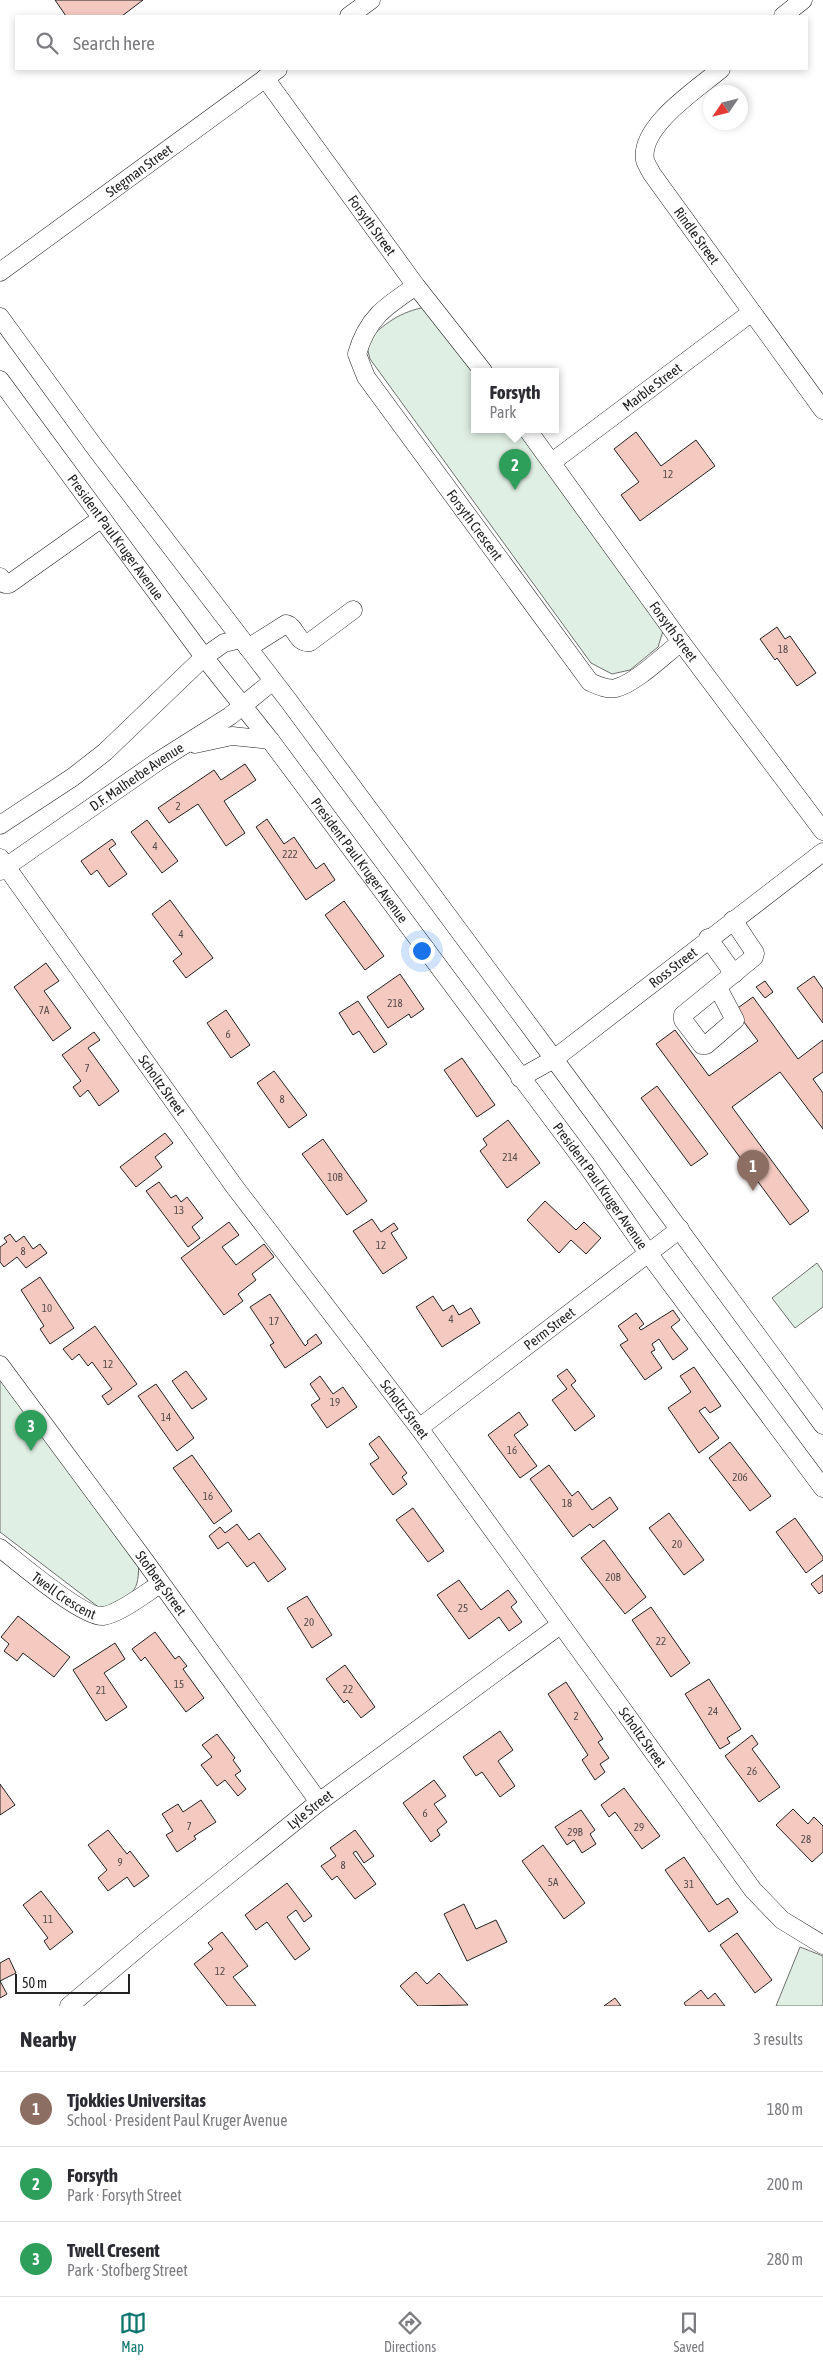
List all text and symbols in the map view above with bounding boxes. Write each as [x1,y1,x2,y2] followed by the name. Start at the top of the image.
[15,15,808,70] search box
[33,29,61,57] icon: search
[73,32,155,54] text: Search here
[703,85,748,130] north arrow
[103,141,175,200] street label: Stegman Street
[345,192,399,258] street label: Forsyth Street
[671,204,723,267] street label: Rindle Street
[619,360,685,414] street label: Marble Street
[471,368,559,433] popup
[489,381,541,403] text: Forsyth
[489,403,516,421] text: Park
[499,449,531,490] pin: 2
[663,468,673,480] house number: 12
[64,471,167,603] street label: President Paul Kruger Avenue
[443,487,506,564] street label: Forsyth Crescent
[646,598,701,665] street label: Forsyth Street
[778,643,788,655] house number: 18
[87,739,187,814] street label: D.F. Malherbe Avenue
[308,795,411,926] street label: President Paul Kruger Avenue
[175,800,181,812] house number: 2
[152,840,158,852] house number: 4
[282,848,298,860] house number: 222
[178,928,184,940] house number: 4
[409,938,435,964] your location
[646,944,700,991] street label: Ross Street
[387,997,403,1009] house number: 218
[39,1004,50,1016] house number: 7A
[225,1028,231,1040] house number: 6
[135,1052,189,1118] street label: Scholtz Street
[84,1062,90,1074] house number: 7
[279,1093,285,1105] house number: 8
[550,1120,651,1252] street label: President Paul Kruger Avenue
[737,1150,769,1191] pin: 1
[502,1151,518,1163] house number: 214
[327,1171,344,1183] house number: 10B
[174,1204,184,1216] house number: 13
[376,1239,386,1251] house number: 12
[20,1245,26,1257] house number: 8
[42,1302,52,1314] house number: 10
[521,1304,578,1353] street label: Perm Street
[448,1313,454,1325] house number: 4
[269,1315,279,1327] house number: 17
[103,1358,113,1370] house number: 12
[377,1377,432,1442] street label: Scholtz Street
[330,1396,340,1408] house number: 19
[15,1410,47,1451] pin: 3
[161,1411,171,1423] house number: 14
[507,1444,517,1456] house number: 16
[732,1471,748,1483] house number: 206
[203,1490,213,1502] house number: 16
[562,1497,572,1509] house number: 18
[672,1538,682,1550] house number: 20
[132,1548,190,1618] street label: Stofberg Street
[29,1569,98,1622] street label: Twell Crescent
[605,1571,622,1583] house number: 20B
[458,1602,468,1614] house number: 25
[304,1616,314,1628] house number: 20
[656,1635,666,1647] house number: 22
[174,1678,184,1690] house number: 15
[343,1683,353,1695] house number: 22
[96,1684,106,1696] house number: 21
[616,1704,669,1770] street label: Scholtz Street
[708,1705,718,1717] house number: 24
[573,1710,579,1722] house number: 2
[747,1765,757,1777] house number: 26
[284,1787,336,1832] street label: Lyle Street
[422,1807,428,1819] house number: 6
[186,1820,192,1832] house number: 7
[634,1821,644,1833] house number: 29
[567,1826,584,1838] house number: 29B
[801,1833,811,1845] house number: 28
[117,1856,123,1868] house number: 9
[340,1859,346,1871] house number: 8
[548,1876,559,1888] house number: 5A
[684,1878,694,1890] house number: 31
[43,1913,53,1925] house number: 11
[215,1965,225,1977] house number: 12
[15,1971,130,1994] scale bar
[22,1975,47,1991] text: 50 m
[20,2027,76,2051] text: Nearby
[753,2030,803,2048] text: 3 results
[67,2089,206,2111] text: Tjokkies Universitas
[32,2100,40,2118] text: 1
[767,2100,803,2118] text: 180 m
[67,2111,287,2129] text: School · President Paul Kruger Avenue
[67,2164,118,2186] text: Forsyth
[32,2175,40,2193] text: 2
[767,2175,803,2193] text: 200 m
[67,2186,182,2204] text: Park · Forsyth Street
[67,2239,160,2261] text: Twell Cresent
[32,2250,40,2268] text: 3
[767,2250,803,2268] text: 280 m
[67,2261,188,2279] text: Park · Stofberg Street
[119,2309,147,2355] tab: Map
[384,2309,436,2355] tab: Directions
[673,2309,704,2355] tab: Saved

